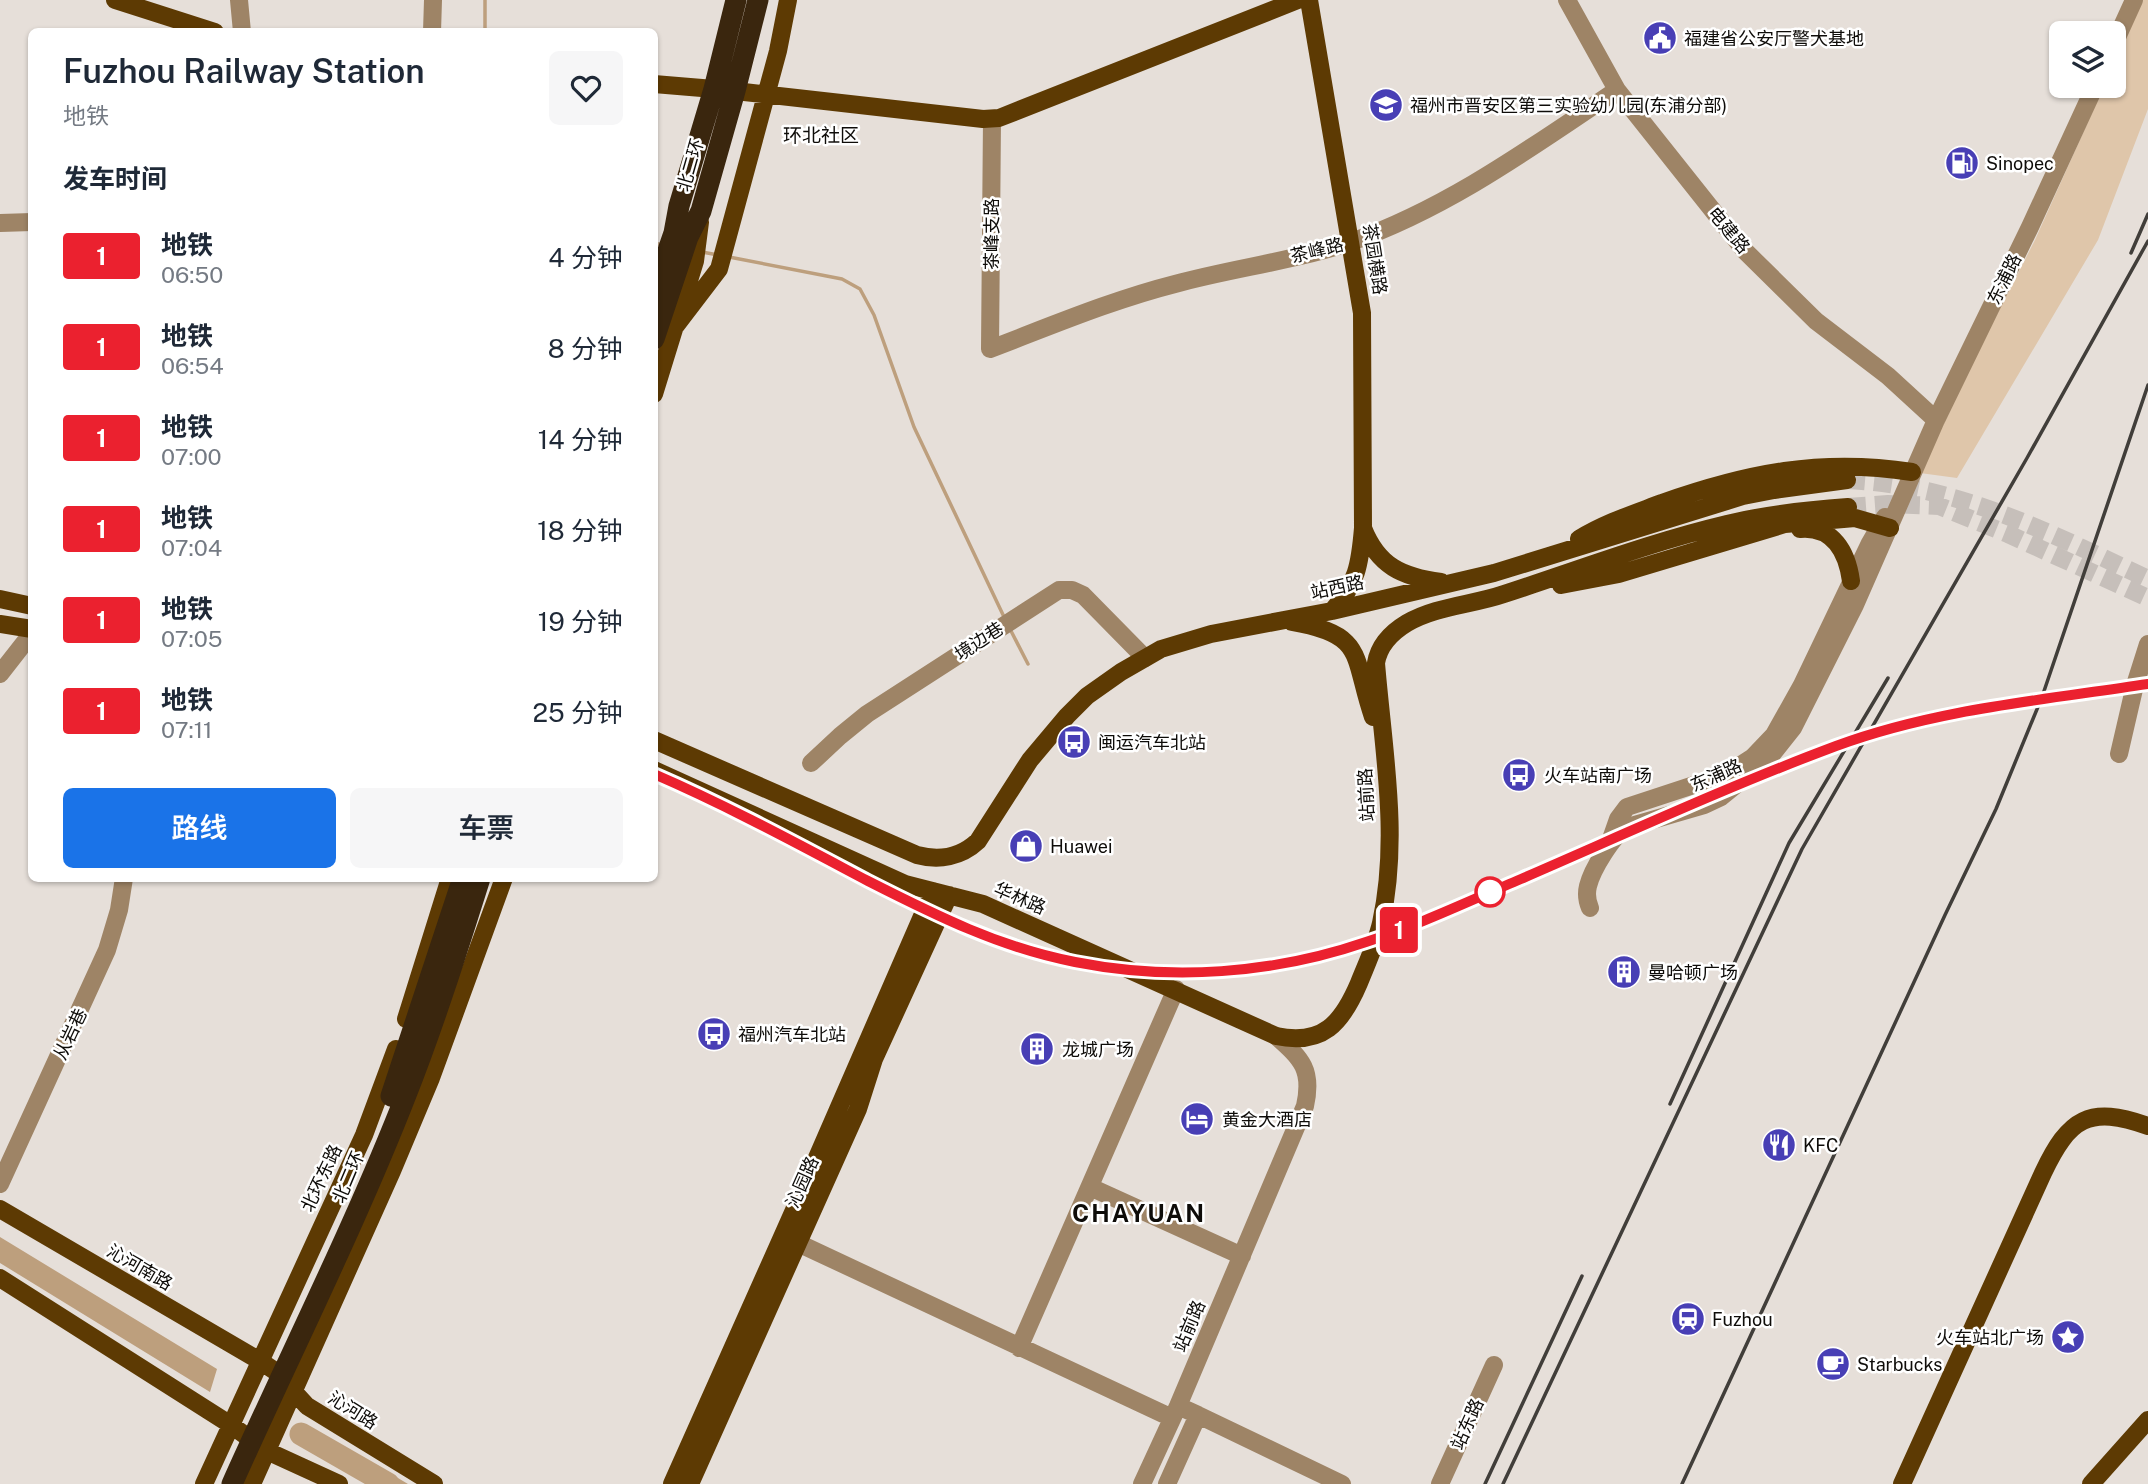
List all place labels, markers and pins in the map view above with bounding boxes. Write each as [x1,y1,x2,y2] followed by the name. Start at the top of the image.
[1641,19,1679,57] public building icon: 福建省公安厅警犬基地
[1684,28,1864,49] place label: 福建省公安厅警犬基地
[1367,86,1405,124] school or university icon: 福州市晋安区第三实验幼儿园(东浦分部)
[1410,95,1727,116] place label: 福州市晋安区第三实验幼儿园(东浦分部)
[1943,144,1981,182] fuel station icon: Sinopec
[1986,153,2054,174] place label: Sinopec
[1055,723,1093,761] bus stop icon: 闽运汽车北站
[1098,732,1206,753] place label: 闽运汽车北站
[1500,756,1538,794] bus stop icon: 火车站南广场
[1544,765,1652,786] place label: 火车站南广场
[1007,827,1045,865] shop icon: Huawei
[1050,836,1112,857] place label: Huawei
[1475,877,1505,907] unlabelled marker
[1605,953,1643,991] building icon: 曼哈顿广场
[1648,962,1738,983] place label: 曼哈顿广场
[695,1015,733,1053] bus stop icon: 福州汽车北站
[738,1024,846,1045] place label: 福州汽车北站
[1018,1030,1056,1068] building icon: 龙城广场
[1062,1039,1134,1060] place label: 龙城广场
[1178,1100,1216,1138] hotel icon: 黄金大酒店
[1222,1109,1312,1130] place label: 黄金大酒店
[1760,1126,1798,1164] restaurant icon: KFC
[1803,1135,1838,1156] place label: KFC
[1669,1300,1707,1338] station icon: Fuzhou
[1712,1309,1773,1330] place label: Fuzhou
[2049,1318,2087,1356] place icon: 火车站北广场
[1936,1327,2044,1348] place label: 火车站北广场
[1814,1345,1852,1383] cafe icon: Starbucks
[1857,1354,1942,1375] place label: Starbucks

